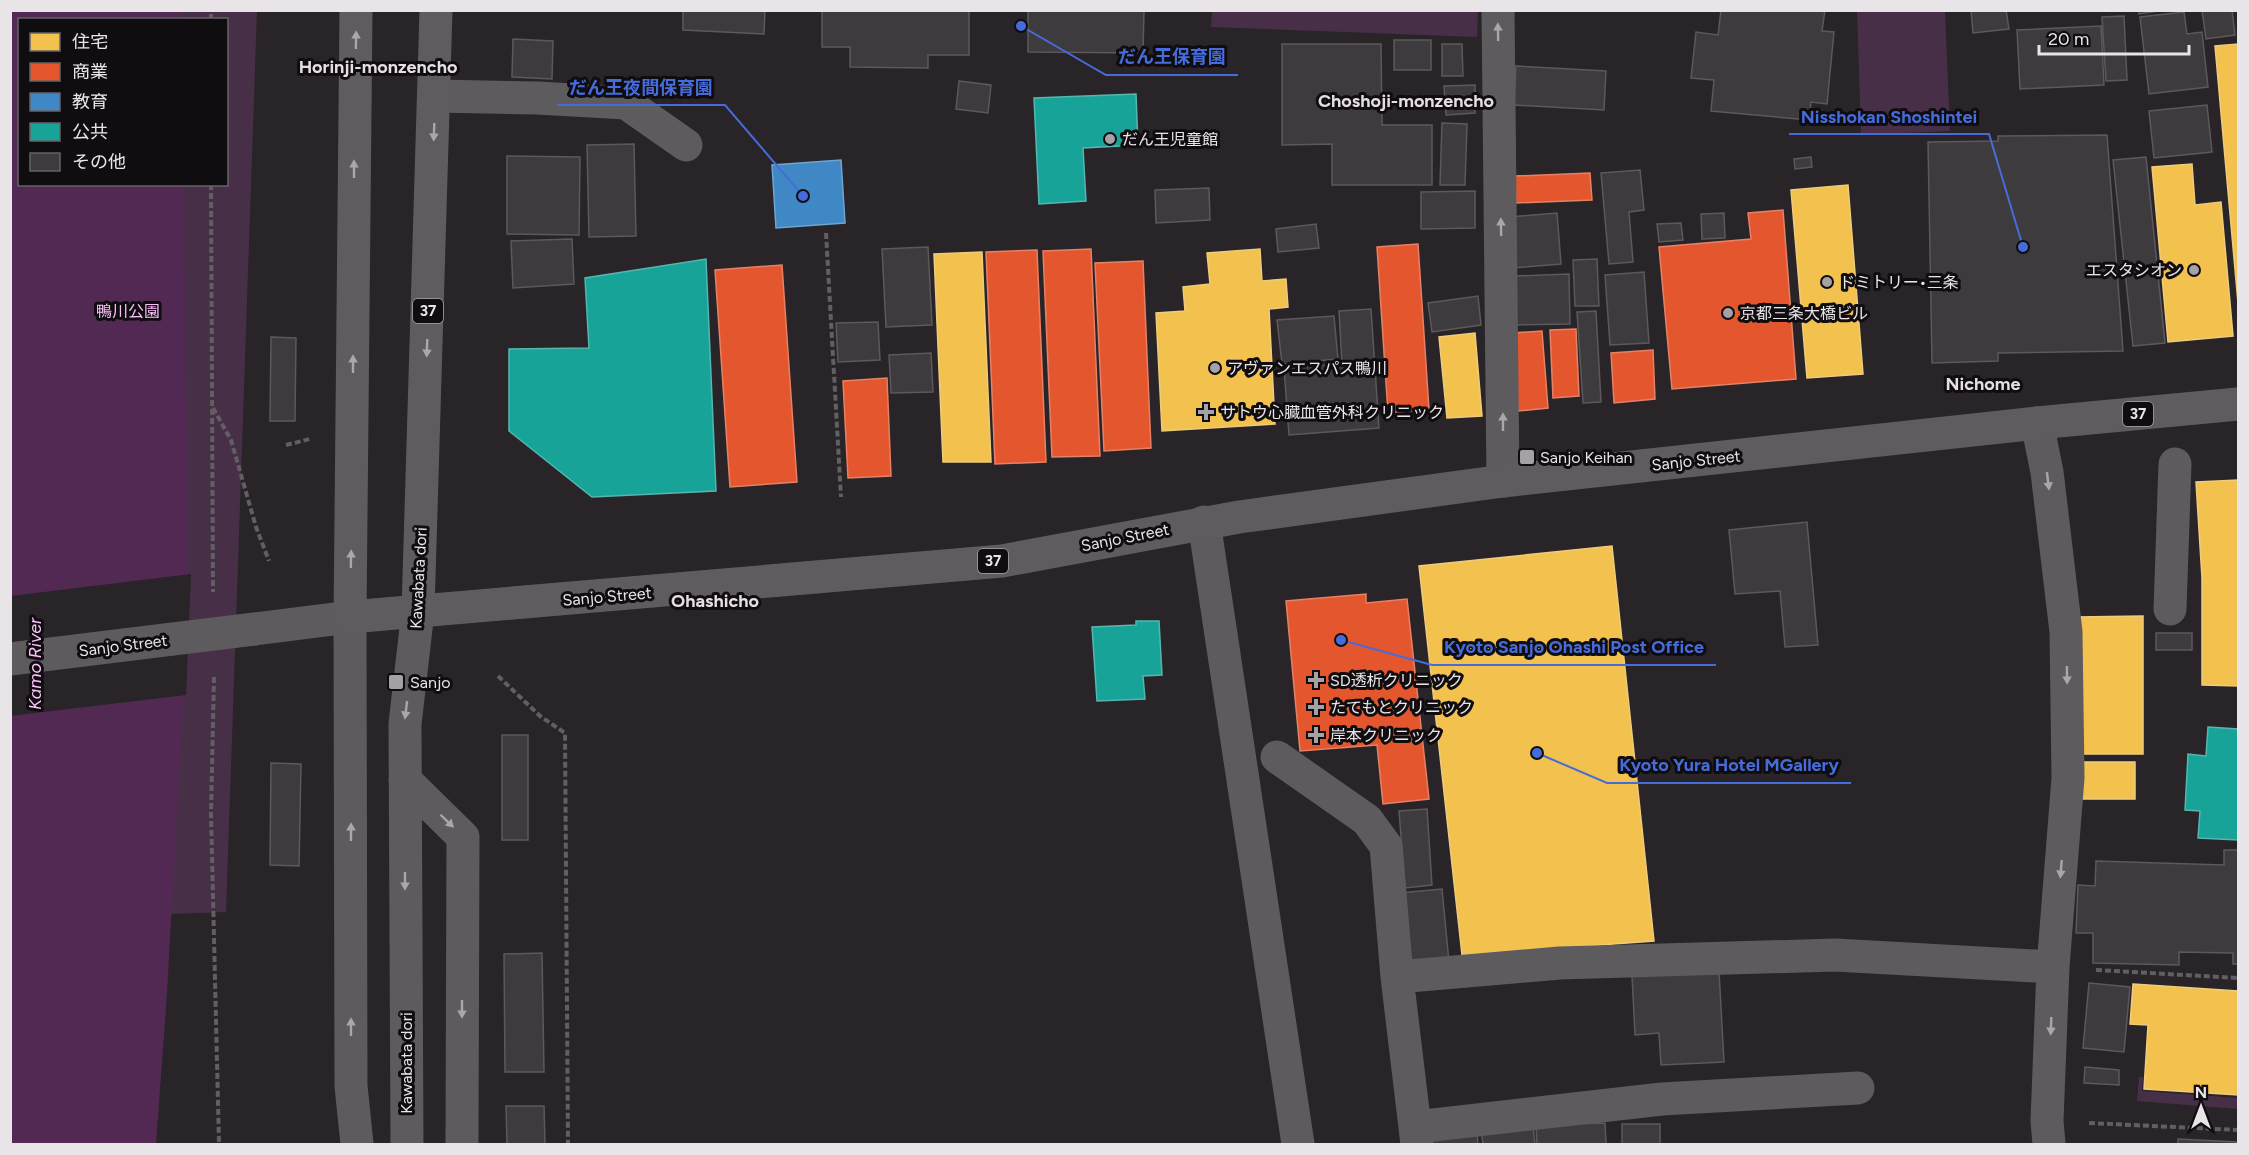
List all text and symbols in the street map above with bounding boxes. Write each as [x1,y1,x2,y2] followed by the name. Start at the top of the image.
[18,18,228,186] legend
[2039,18,2189,56] scale bar
[1494,23,1503,42] one-way arrow
[2048,28,2089,50] text: 20 m
[72,31,108,53] text: 住宅
[351,31,360,50] one-way arrow
[1106,39,1238,75] callout: だん王保育園
[1118,46,1226,68] text: だん王保育園
[299,56,457,78] district label: Horinji-monzencho
[72,61,108,83] text: 商業
[557,69,725,105] callout: だん王夜間保育園
[569,77,713,99] text: だん王夜間保育園
[1318,90,1494,112] district label: Choshoji-monzencho
[72,91,108,113] text: 教育
[1789,98,1989,134] callout: Nisshokan Shoshintei
[1801,106,1977,128] text: Nisshokan Shoshintei
[72,121,108,143] text: 公共
[429,122,438,141] one-way arrow
[1122,130,1218,149] place label: だん王児童館
[1103,132,1117,146] marker: だん王児童館
[72,151,126,173] text: その他
[349,159,359,178] one-way arrow
[1496,218,1505,237] one-way arrow
[2086,261,2182,280] place label: エスタシオン
[2187,263,2201,277] marker: エスタシオン
[1839,273,1959,292] place label: ドミトリー•三条
[1820,275,1834,289] marker: ドミトリー•三条
[413,299,443,323] road number: 37
[96,302,160,321] park label: 鴨川公園
[1740,304,1868,323] place label: 京都三条大橋ビル
[1721,306,1735,320] marker: 京都三条大橋ビル
[422,338,431,357] one-way arrow
[348,354,358,373] one-way arrow
[1227,359,1387,378] place label: アヴァンエスパス鴨川
[1208,361,1222,375] marker: アヴァンエスパス鴨川
[1946,373,2020,395] district label: Nichome
[2123,402,2153,426] road number: 37
[1197,403,1215,421] marker: サトウ心臓血管外科クリニック
[1220,403,1444,422] place label: サトウ心臓血管外科クリニック
[1498,413,1508,432] one-way arrow
[1651,446,1741,475] street label: Sanjo Street
[1518,448,1536,466] marker: Sanjo Keihan
[1540,448,1633,467] place label: Sanjo Keihan
[2043,471,2053,490] one-way arrow
[1079,520,1171,555] street label: Sanjo Street
[406,527,431,629] street label: Kawabata dori
[346,549,356,568] one-way arrow
[978,549,1008,573] road number: 37
[562,583,652,610] street label: Sanjo Street
[671,590,759,612] district label: Ohashicho
[24,617,46,710] water label: Kamo River
[1432,629,1716,665] callout: Kyoto Sanjo Ohashi Post Office
[78,631,169,660] street label: Sanjo Street
[1444,636,1704,658] text: Kyoto Sanjo Ohashi Post Office
[2062,665,2072,684] one-way arrow
[1307,671,1325,689] marker: SD透析クリニック
[1330,671,1463,690] place label: SD透析クリニック
[387,673,405,691] marker: Sanjo
[410,673,451,692] place label: Sanjo
[1307,698,1325,716] marker: たてもとクリニック
[1330,698,1473,717] place label: たてもとクリニック
[401,701,411,720] one-way arrow
[1307,726,1325,744] marker: 岸本クリニック
[1330,726,1442,745] place label: 岸本クリニック
[1607,747,1851,783] callout: Kyoto Yura Hotel MGallery
[1619,754,1839,776] text: Kyoto Yura Hotel MGallery
[439,814,454,828] one-way arrow
[346,823,356,842] one-way arrow
[2056,860,2066,879] one-way arrow
[400,871,410,890] one-way arrow
[457,1000,467,1019] one-way arrow
[397,1012,416,1114] street label: Kawabata dori
[2046,1016,2055,1035] one-way arrow
[346,1018,356,1037] one-way arrow
[2171,1077,2231,1137] north arrow
[2195,1083,2207,1102] text: N

